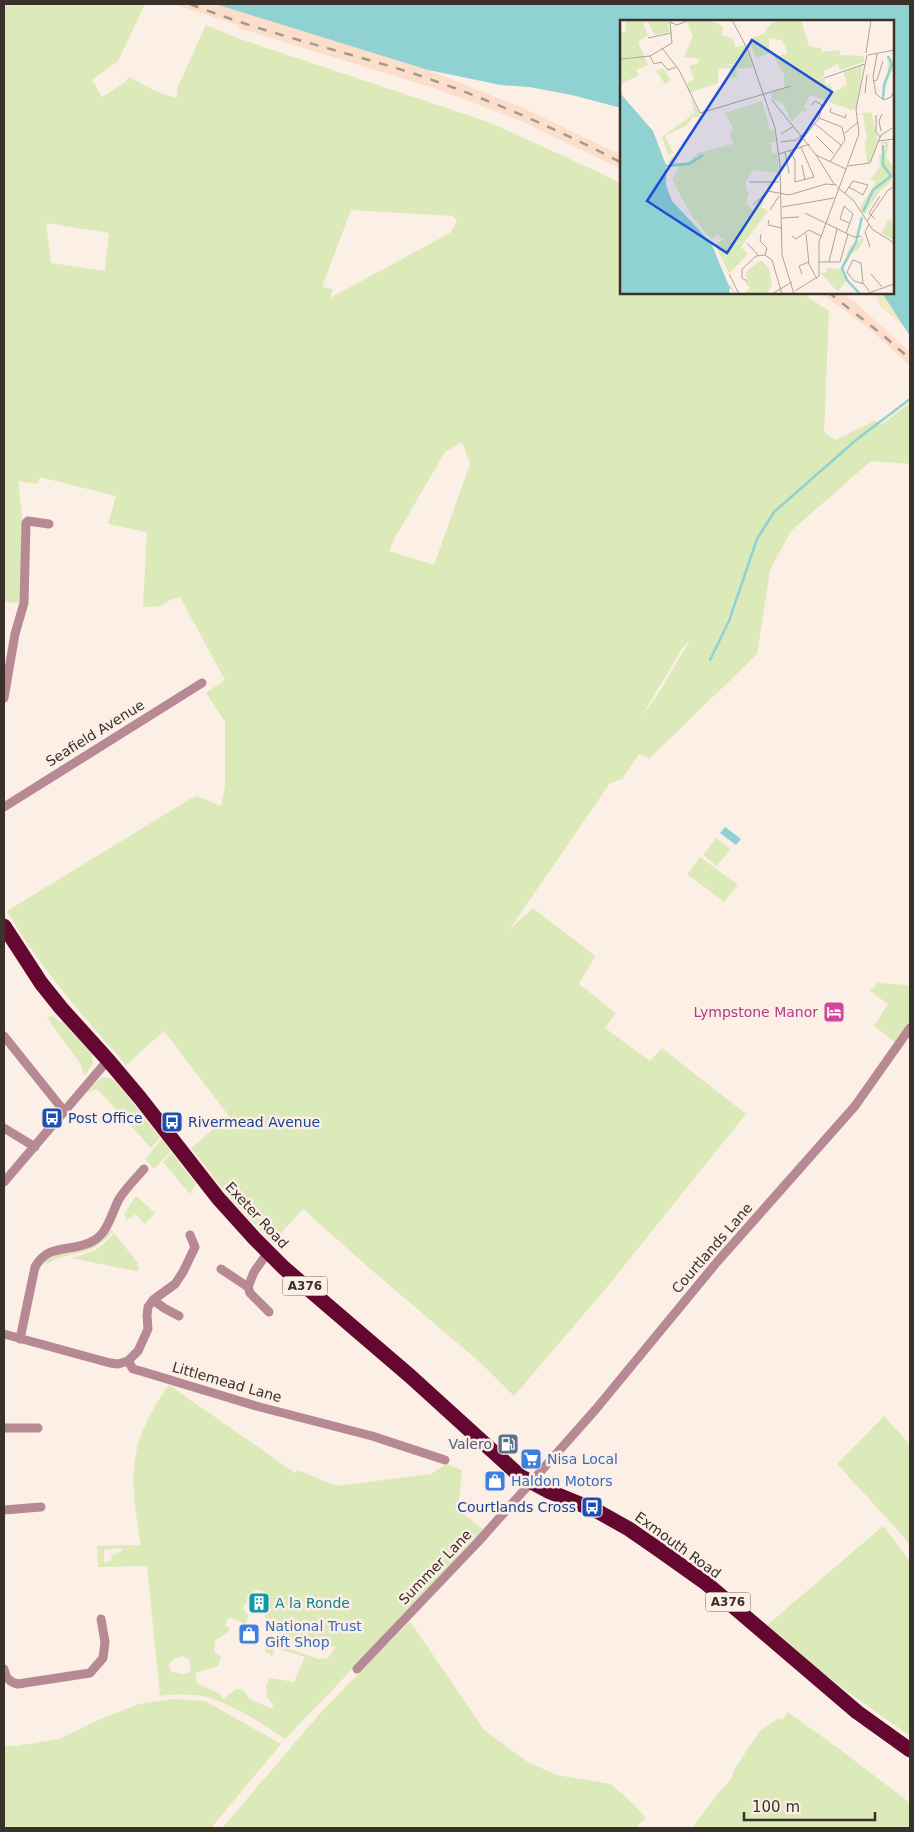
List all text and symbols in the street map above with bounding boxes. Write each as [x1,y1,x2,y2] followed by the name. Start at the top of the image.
[620,20,894,294] inset map
[43,696,147,770] street label: Seafield Avenue
[822,1000,846,1024] hotel icon: Lympstone Manor
[694,1004,818,1020] place label: Lympstone Manor
[40,1106,64,1130] bus stop icon: Post Office
[68,1110,143,1126] place label: Post Office
[160,1110,184,1134] bus stop icon: Rivermead Avenue
[188,1114,320,1130] place label: Rivermead Avenue
[222,1179,292,1251] street label: Exeter Road
[668,1200,756,1296] street label: Courtlands Lane
[282,1276,328,1295] road number: A376
[170,1359,284,1405] street label: Littlemead Lane
[496,1432,520,1456] fuel station icon: Valero
[448,1436,492,1452] place label: Valero
[519,1447,543,1471] supermarket icon: Nisa Local
[547,1451,618,1467] place label: Nisa Local
[483,1469,507,1493] shop icon: Haldon Motors
[511,1473,613,1489] place label: Haldon Motors
[580,1495,604,1519] bus stop icon: Courtlands Cross
[457,1499,576,1515] place label: Courtlands Cross
[632,1509,724,1581] street label: Exmouth Road
[395,1526,475,1608] street label: Summer Lane
[247,1591,271,1615] building icon: A la Ronde
[706,1592,750,1611] road number: A376
[275,1595,350,1611] place label: A la Ronde
[265,1618,362,1650] place label: National Trust Gift Shop
[237,1622,261,1646] shop icon: National Trust Gift Shop
[744,1790,875,1822] scale bar
[752,1798,800,1816] text: 100 m

